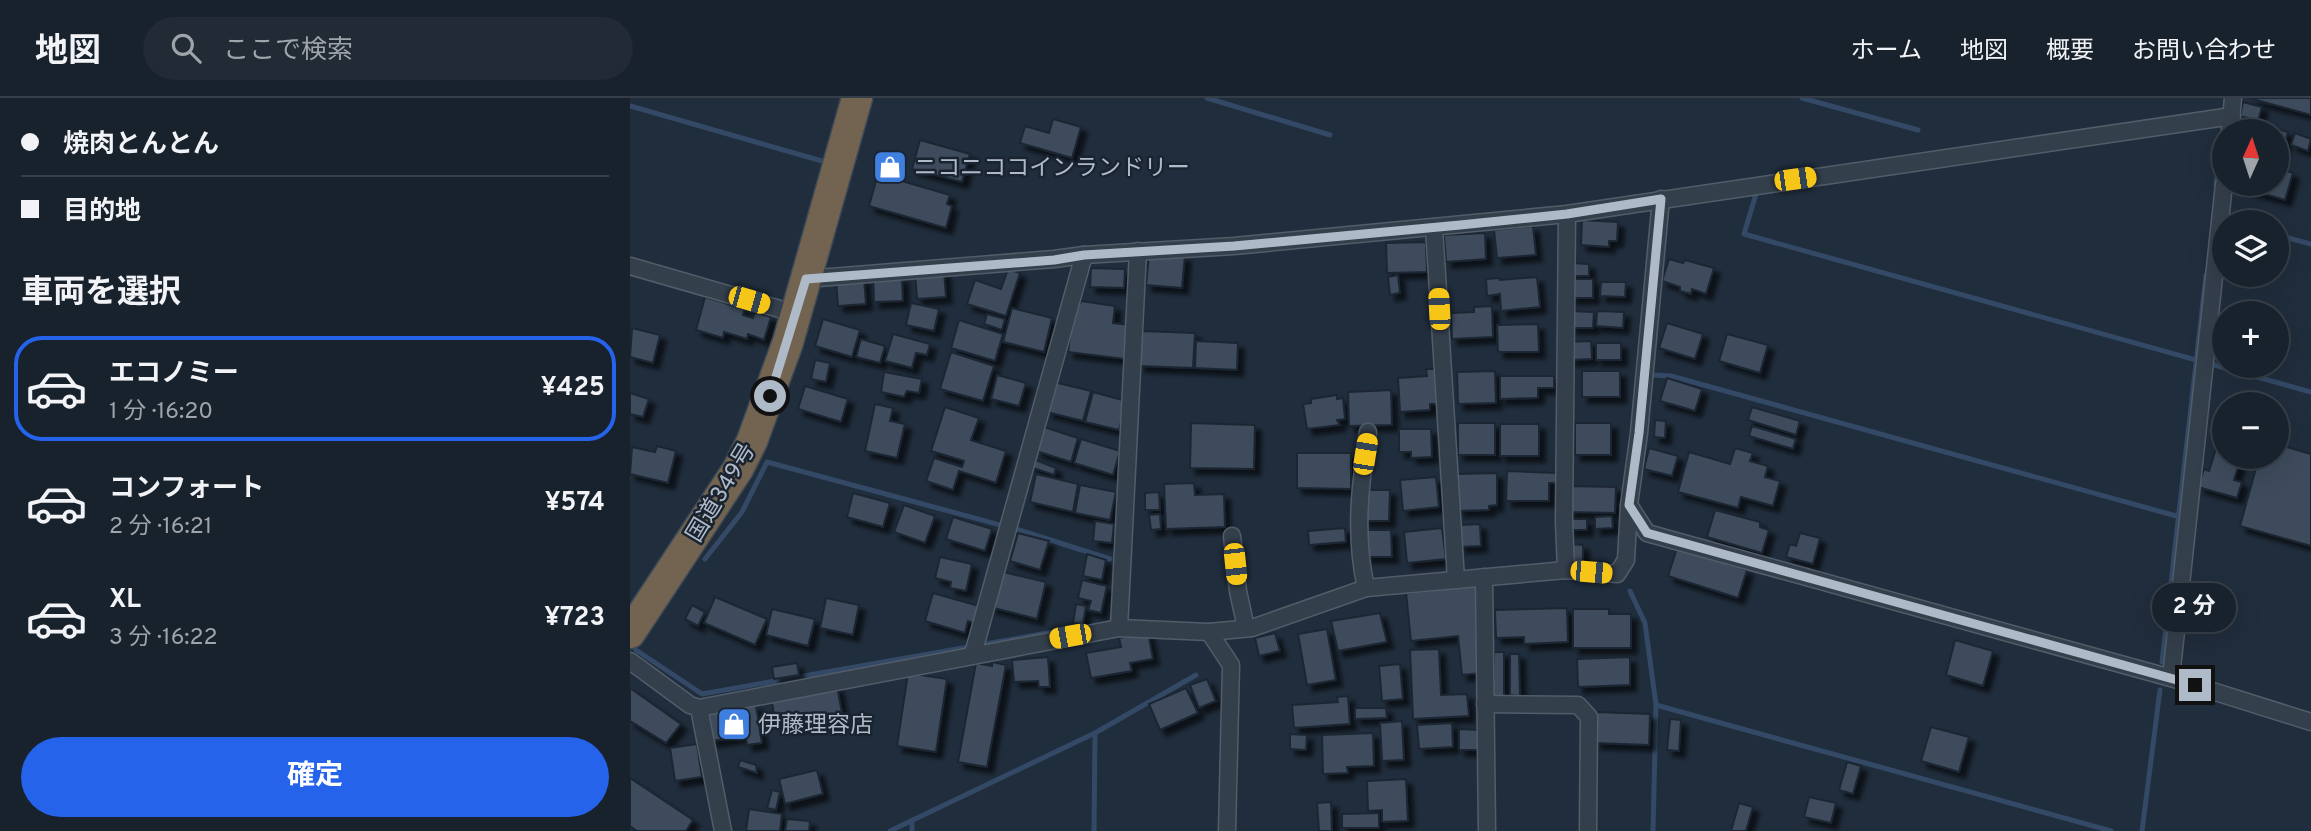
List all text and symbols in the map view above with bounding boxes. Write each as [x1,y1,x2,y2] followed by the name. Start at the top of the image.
[143,17,633,80] search box
[167,29,205,67] icon: search
[35,32,101,74] text: 地図
[223,35,353,68] text: ここで検索
[1851,37,1922,67] text: ホーム
[1960,37,2008,67] text: 地図
[2046,37,2094,67] text: 概要
[2132,37,2276,67] text: お問い合わせ
[2212,119,2289,196] north arrow
[2212,119,2289,469] map controls
[63,129,219,162] text: 焼肉とんとん
[871,148,909,186] shop icon: ニコニココインランドリー
[914,155,1190,184] place label: ニコニココインランドリー
[1773,166,1818,192] car
[63,196,141,229] text: 目的地
[2212,210,2289,287] button: layers
[21,274,181,314] text: 車両を選択
[726,284,773,316] car
[1428,287,1451,331] car
[2212,301,2289,378] button: +
[25,357,88,420] icon: car
[109,358,239,391] text: エコノミー
[541,372,605,405] text: ¥425
[754,380,786,412] route start
[2212,392,2289,469] button: −
[109,398,213,427] text: 1 分 · 16:20
[1352,432,1379,476] car
[681,438,763,548] street label: 国道349号
[25,472,88,535] icon: car
[109,473,264,506] text: コンフォート
[545,487,605,520] text: ¥574
[109,513,212,542] text: 2 分 · 16:21
[1223,542,1248,586] car
[1570,560,1613,584] car
[109,584,141,617] text: XL
[2153,584,2237,632] callout: 2 分
[25,587,88,650] icon: car
[2173,593,2215,622] text: 2 分
[544,602,605,635] text: ¥723
[1048,622,1093,650] car
[109,624,218,653] text: 3 分 · 16:22
[2179,669,2211,701] route end
[715,705,753,743] shop icon: 伊藤理容店
[758,712,873,741] place label: 伊藤理容店
[21,737,609,817] button: 確定

